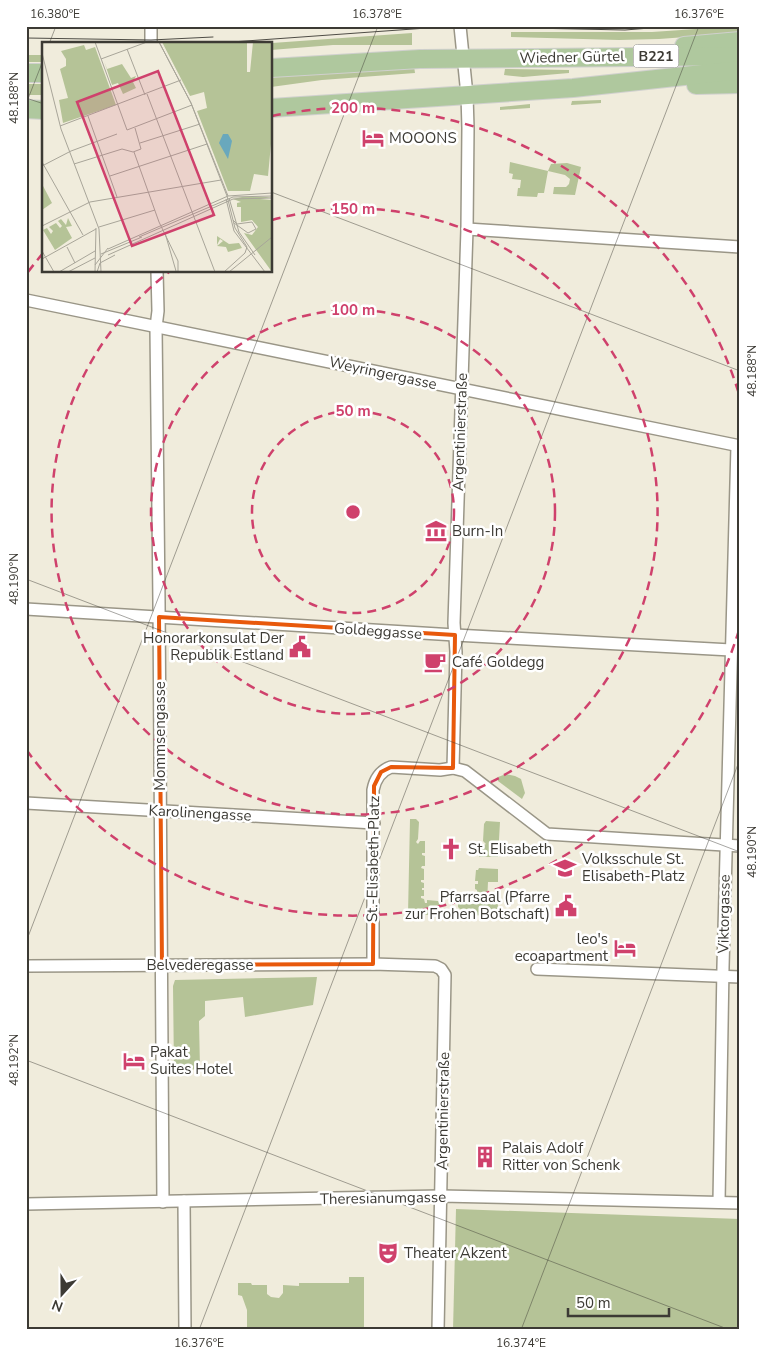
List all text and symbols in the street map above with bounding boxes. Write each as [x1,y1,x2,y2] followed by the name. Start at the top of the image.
[30,6,80,22] text: 16.380°E
[352,6,402,22] text: 16.378°E
[674,6,724,22] text: 16.376°E
[42,42,272,272] inset map
[634,44,678,68] road number: B221
[519,46,625,68] street label: Wiedner Gürtel
[6,72,22,124] text: 48.188°N
[331,98,375,118] text: 200 m
[360,125,386,151] hotel icon: MOOONS
[389,128,457,148] place label: MOOONS
[331,199,375,219] text: 150 m
[331,300,375,320] text: 100 m
[744,345,760,397] text: 48.188°N
[327,352,439,394] street label: Weyringergasse
[448,373,472,491] street label: Argentinierstraße
[335,401,371,421] text: 50 m
[344,503,362,521] centre of rings
[423,518,449,544] museum icon: Burn-In
[452,521,503,541] place label: Burn-In
[6,553,22,605] text: 48.190°N
[333,618,423,644] street label: Goldeggasse
[143,628,285,665] place label: Honorarkonsulat Der Republik Estland
[287,634,313,660] public building icon: Honorarkonsulat Der Republik Estland
[422,649,448,675] cafe icon: Café Goldegg
[452,652,544,672] place label: Café Goldegg
[150,681,170,791] street label: Mommsengasse
[362,796,384,922] street label: St.-Elisabeth-Platz
[148,800,252,826] street label: Karolinengasse
[744,826,760,878] text: 48.190°N
[438,836,464,862] church icon: St. Elisabeth
[468,839,552,859] place label: St. Elisabeth
[581,849,685,886] place label: Volksschule St. Elisabeth-Platz
[552,855,578,881] school or university icon: Volksschule St. Elisabeth-Platz
[713,874,735,955] street label: Viktorgasse
[405,887,550,924] place label: Pfarrsaal (Pfarre zur Frohen Botschaft)
[553,893,579,919] public building icon: Pfarrsaal (Pfarre zur Frohen Botschaft)
[515,929,609,966] place label: leo's ecoapartment
[612,935,638,961] hotel icon: leo's ecoapartment
[146,955,254,975] street label: Belvederegasse
[6,1034,22,1086] text: 48.192°N
[150,1042,233,1079] place label: Pakat Suites Hotel
[121,1048,147,1074] hotel icon: Pakat Suites Hotel
[432,1052,454,1170] street label: Argentinierstraße
[502,1138,620,1175] place label: Palais Adolf Ritter von Schenk
[472,1144,498,1170] building icon: Palais Adolf Ritter von Schenk
[320,1187,446,1209] street label: Theresianumgasse
[375,1240,401,1266] theatre icon: Theater Akzent
[404,1243,508,1263] place label: Theater Akzent
[38,1268,88,1318] north arrow
[568,1286,670,1318] scale bar
[576,1293,611,1313] text: 50 m
[49,1295,66,1316] text: N
[174,1335,224,1351] text: 16.376°E
[496,1335,546,1351] text: 16.374°E

